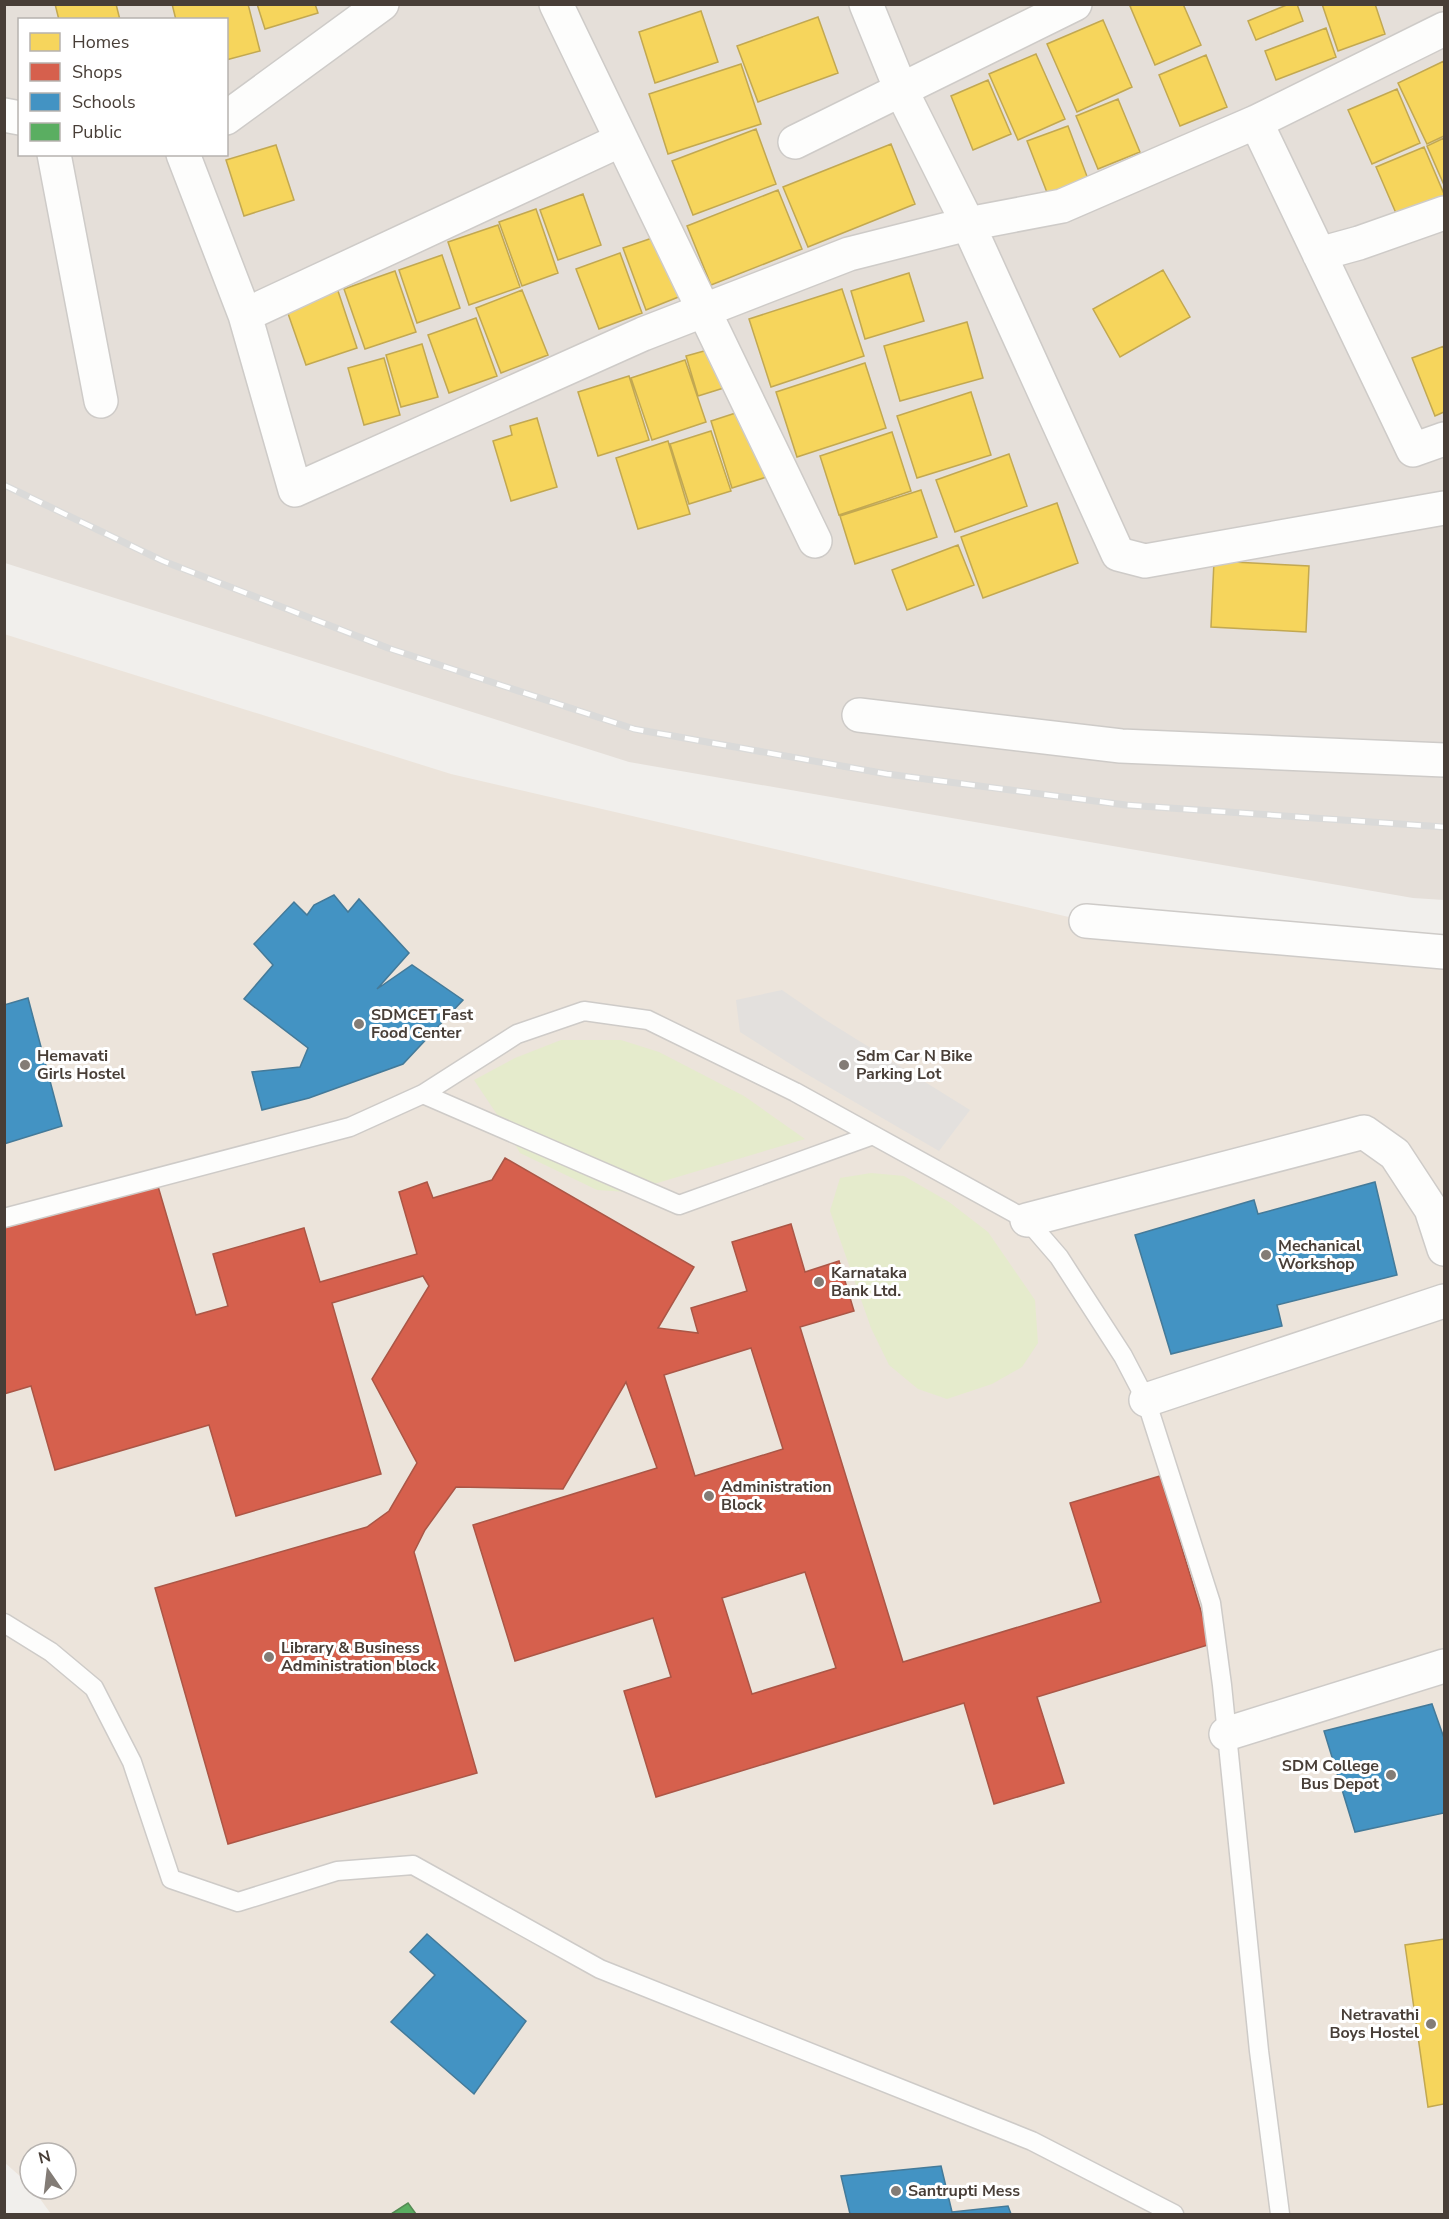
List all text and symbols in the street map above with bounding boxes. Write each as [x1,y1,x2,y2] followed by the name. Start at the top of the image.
[18,18,228,156] legend
[72,30,129,54] text: Homes
[72,60,122,84] text: Shops
[72,90,136,114] text: Schools
[72,120,122,144] text: Public
[371,1004,474,1044] place label: SDMCET Fast Food Center
[352,1017,366,1031] marker: SDMCET Fast Food Center
[37,1045,125,1085] place label: Hemavati Girls Hostel
[856,1045,973,1085] place label: Sdm Car N Bike Parking Lot
[18,1058,32,1072] marker: Hemavati Girls Hostel
[837,1058,851,1072] marker: Sdm Car N Bike Parking Lot
[1278,1235,1361,1275] place label: Mechanical Workshop
[1259,1248,1273,1262] marker: Mechanical Workshop
[831,1262,907,1302] place label: Karnataka Bank Ltd.
[812,1275,826,1289] marker: Karnataka Bank Ltd.
[721,1476,832,1516] place label: Administration Block
[702,1489,716,1503] marker: Administration Block
[281,1637,436,1677] place label: Library & Business Administration block
[262,1650,276,1664] marker: Library & Business Administration block
[1282,1755,1380,1795] place label: SDM College Bus Depot
[1384,1768,1398,1782] marker: SDM College Bus Depot
[1329,2004,1419,2044] place label: Netravathi Boys Hostel
[1424,2017,1438,2031] marker: Netravathi Boys Hostel
[18,2141,78,2201] north arrow
[36,2145,53,2170] text: N
[908,2180,1020,2202] place label: Santrupti Mess
[889,2184,903,2198] marker: Santrupti Mess

